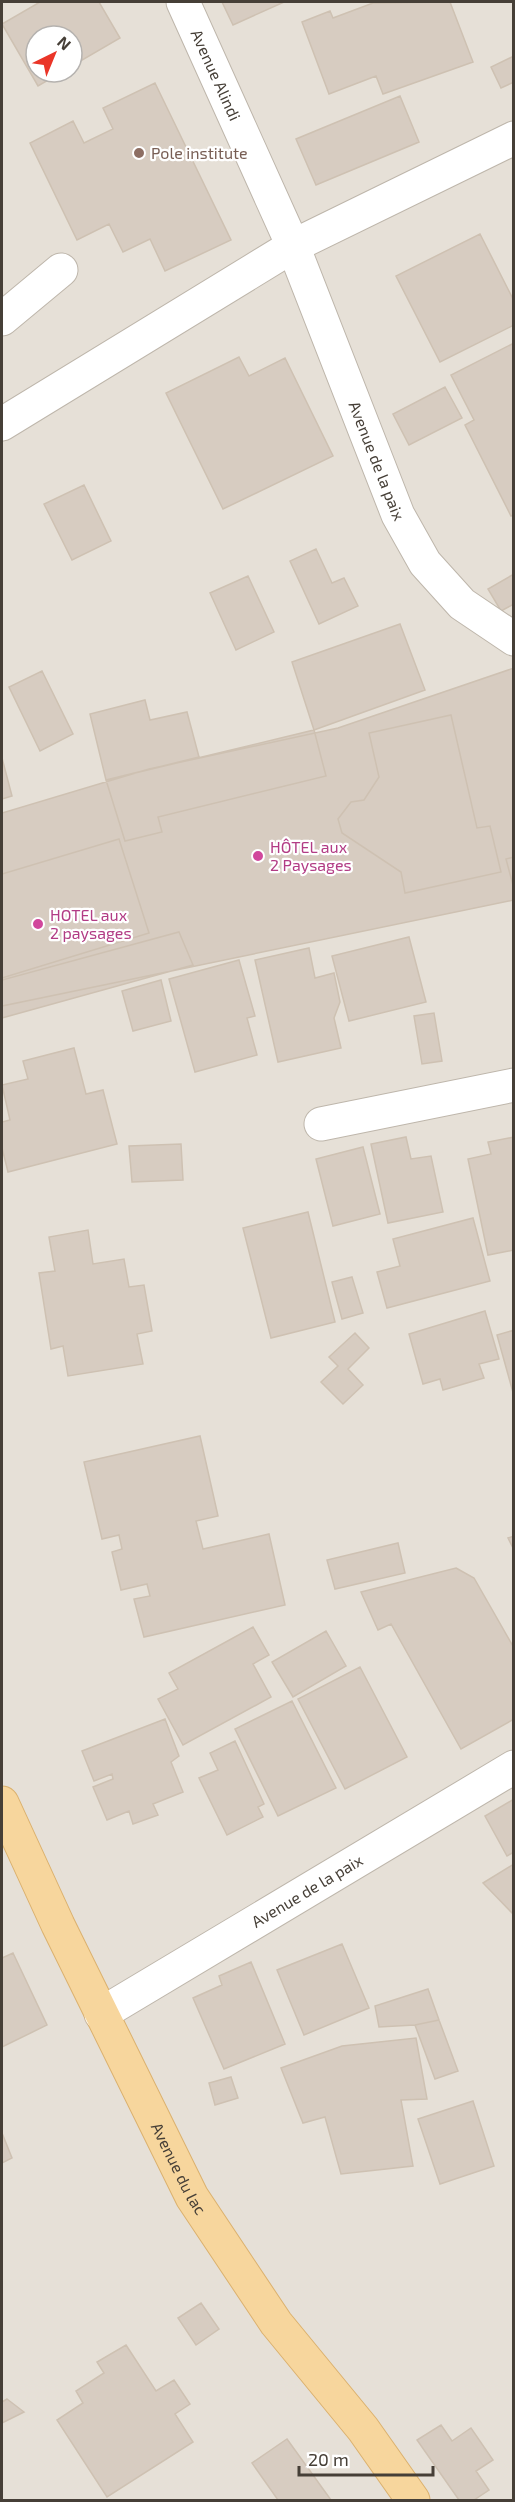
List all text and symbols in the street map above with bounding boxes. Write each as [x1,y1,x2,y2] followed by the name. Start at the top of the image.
[24,24,84,84] north arrow
[188,26,245,123] street label: Avenue Alindi
[54,32,75,54] text: N
[151,143,248,162] place label: Pole institute
[132,146,146,160] marker: Pole institute
[345,398,409,524] street label: Avenue de la paix
[270,837,352,874] place label: HÔTEL aux 2 Paysages
[251,849,265,863] marker: HÔTEL aux 2 Paysages
[50,905,132,942] place label: HOTEL aux 2 paysages
[31,917,45,931] marker: HOTEL aux 2 paysages
[248,1850,366,1931] street label: Avenue de la paix
[148,2119,211,2218] street label: Avenue du lac
[299,2439,432,2477] scale bar
[308,2448,349,2470] text: 20 m

